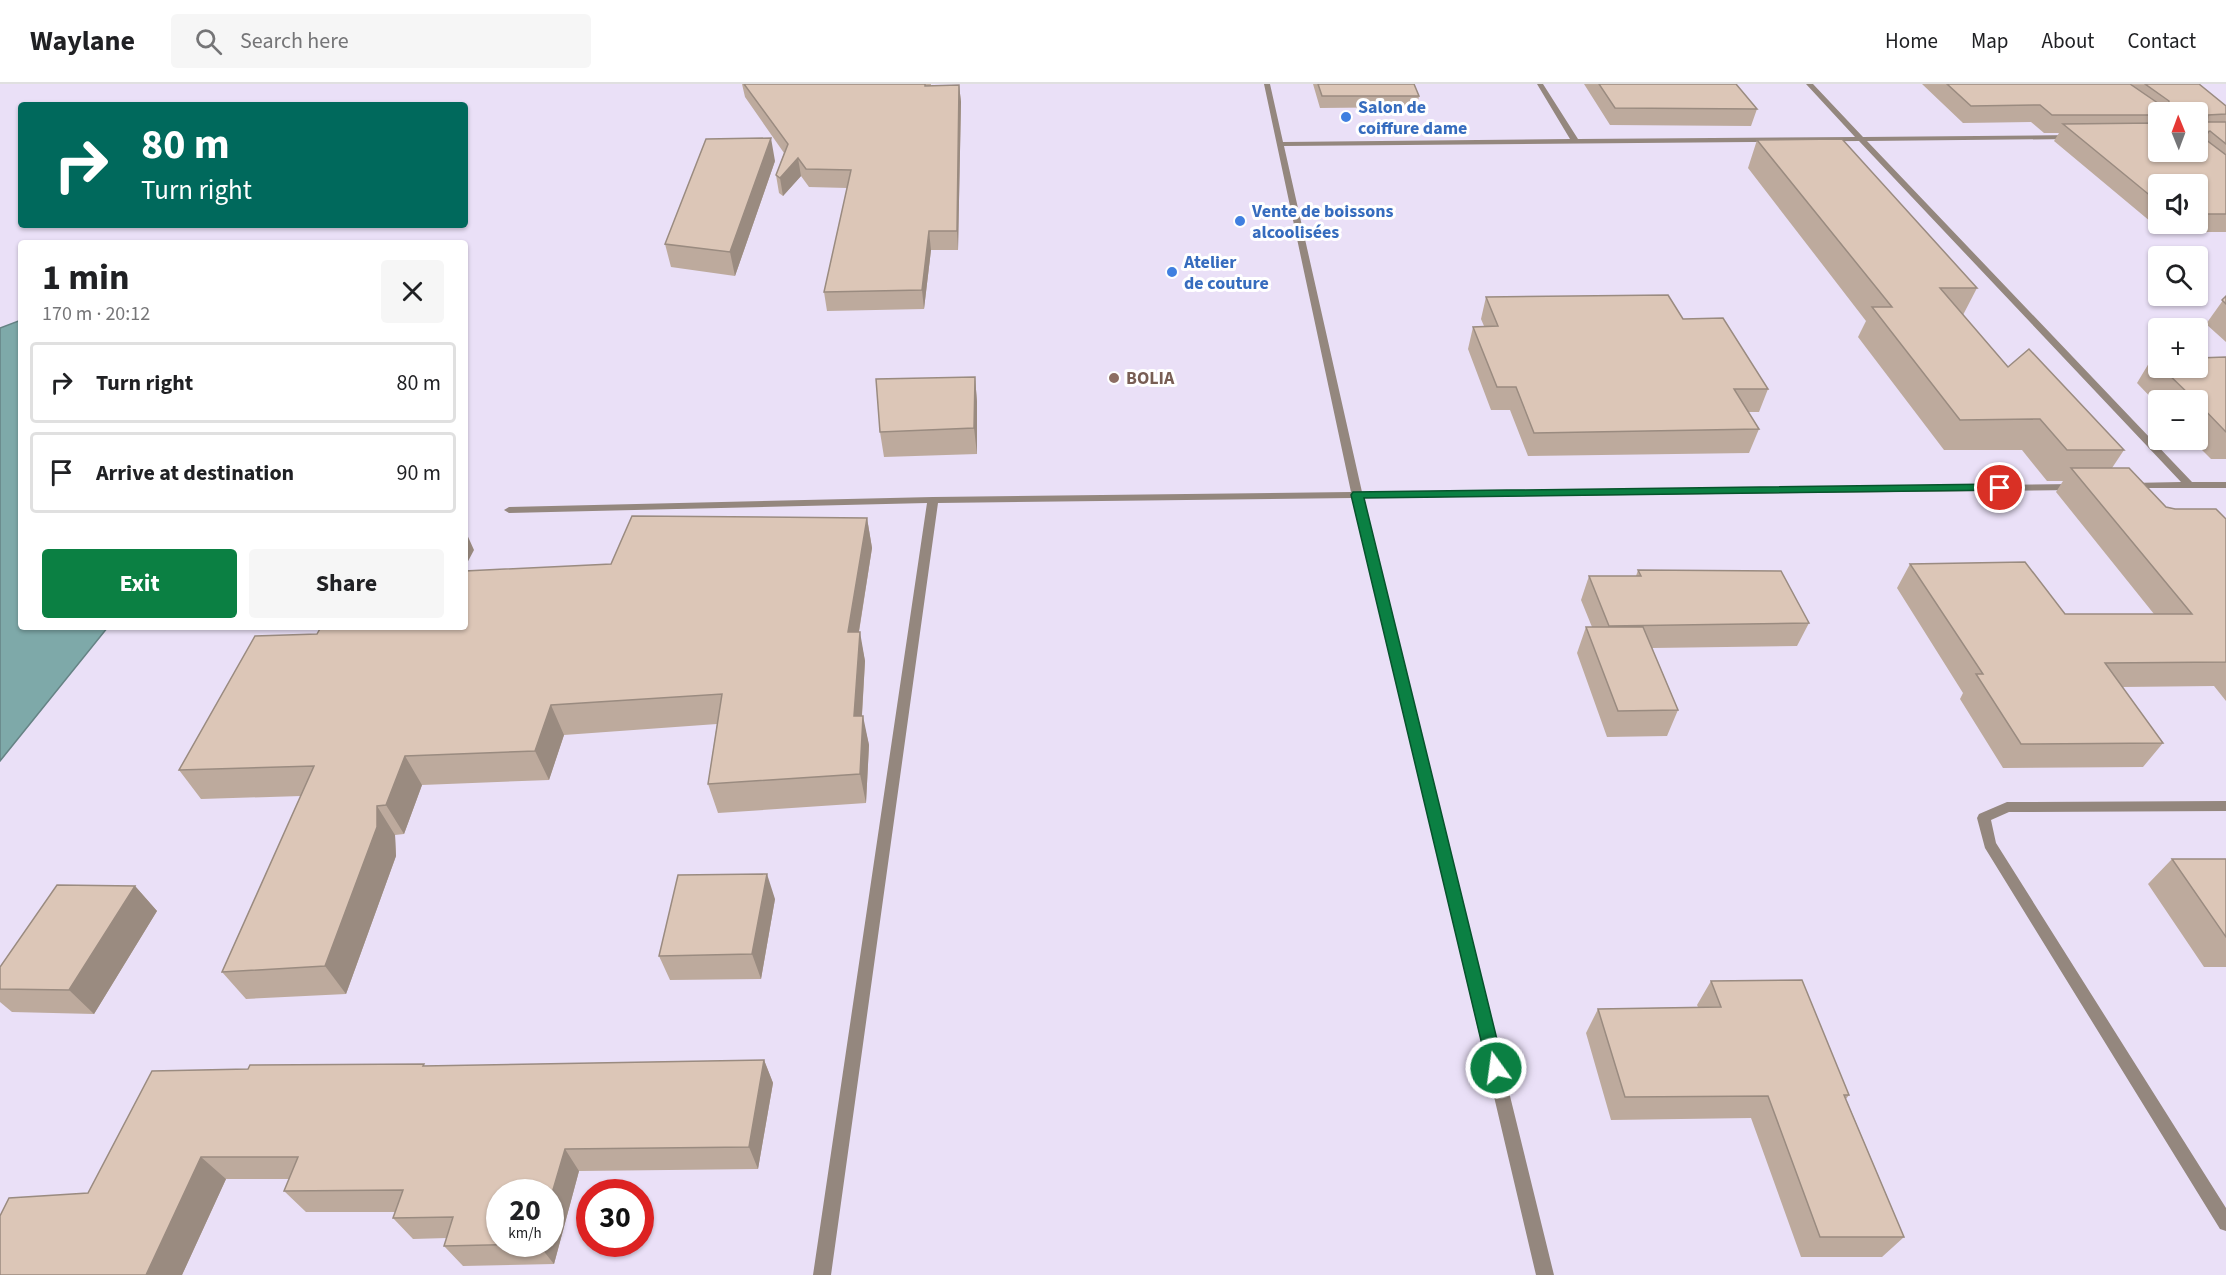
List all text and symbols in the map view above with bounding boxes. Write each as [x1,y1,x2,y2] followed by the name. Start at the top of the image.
[171,14,591,68] search box
[30,21,135,61] text: Waylane
[192,25,225,58] icon: search
[240,25,349,57] text: Search here
[1885,26,1938,56] text: Home
[1971,26,2009,56] text: Map
[2042,26,2094,56] text: About
[2127,26,2196,56] text: Contact
[1358,95,1467,141] place label: Salon de coiffure dame
[2148,102,2208,162] north arrow
[2148,102,2208,450] map controls
[1339,110,1353,124] marker: Salon de coiffure dame
[141,115,230,175] text: 80 m
[42,126,120,204] icon: right
[141,171,252,210] text: Turn right
[2148,174,2208,234] button: sound
[1251,199,1394,245] place label: Vente de boissons alcoolisées
[1233,214,1247,228] marker: Vente de boissons alcoolisées
[2148,246,2208,306] button: search
[1183,250,1269,296] place label: Atelier de couture
[42,252,130,303] text: 1 min
[381,260,444,323] button: close
[1165,265,1179,279] marker: Atelier de couture
[42,300,150,328] text: 170 m · 20:12
[2148,318,2208,378] button: +
[45,366,78,399] icon: right
[1126,366,1175,391] place label: BOLIA
[96,367,193,399] text: Turn right
[396,367,441,399] text: 80 m
[1107,371,1121,385] marker: BOLIA
[2148,390,2208,450] button: −
[45,456,78,489] icon: arrive
[96,457,294,489] text: Arrive at destination
[396,457,441,489] text: 90 m
[1974,462,2025,513] pin
[1983,471,2016,504] icon: arrive
[42,549,237,618] button: Exit
[249,549,444,618] button: Share
[1464,1036,1528,1100] position arrow
[576,1179,654,1257] speed limit sign: 30
[509,1189,541,1232] text: 20
[508,1223,542,1244] text: km/h

